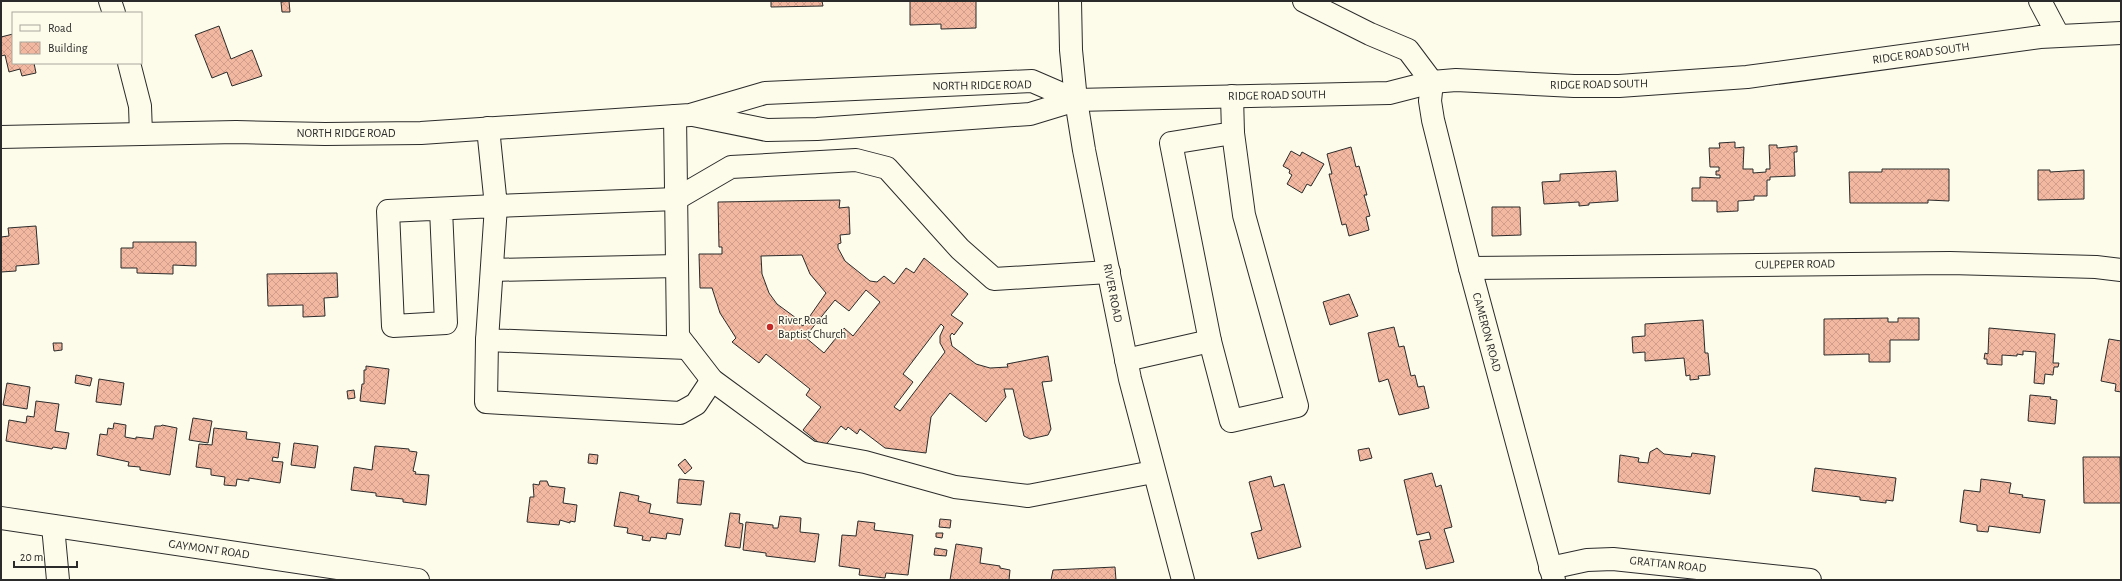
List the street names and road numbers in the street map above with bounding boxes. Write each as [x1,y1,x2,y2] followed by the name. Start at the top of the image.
[1872,40,1970,66] street label: RIDGE ROAD SOUTH
[1550,77,1648,91] street label: RIDGE ROAD SOUTH
[932,78,1032,92] street label: NORTH RIDGE ROAD
[1228,88,1326,102] street label: RIDGE ROAD SOUTH
[296,127,396,139] street label: NORTH RIDGE ROAD
[1755,257,1835,271] street label: CULPEPER ROAD
[1101,263,1125,324] street label: RIVER ROAD
[1471,291,1503,373] street label: CAMERON ROAD
[168,537,250,561] street label: GAYMONT ROAD
[1629,554,1707,574] street label: GRATTAN ROAD

